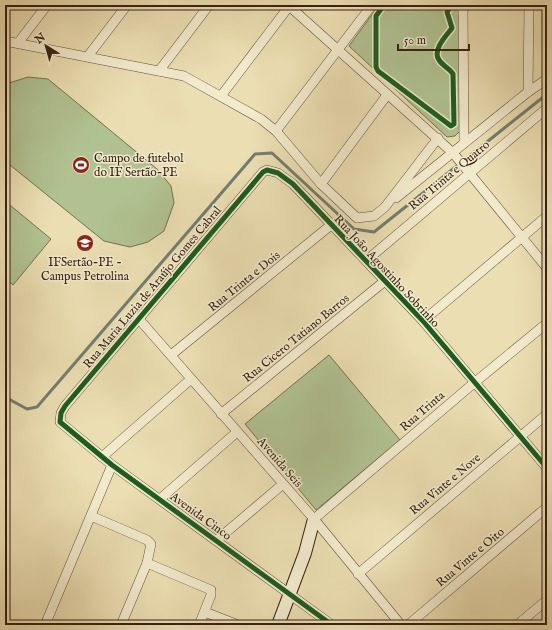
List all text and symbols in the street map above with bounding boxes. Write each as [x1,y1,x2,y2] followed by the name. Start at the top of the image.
[26,26,66,66] north arrow
[398,26,469,52] scale bar
[32,30,49,48] text: N
[404,33,426,48] text: 50 m
[406,137,493,214] street label: Rua Trinta e Quatro
[94,151,184,180] place label: Campo de futebol do IF Sertão-PE
[71,155,91,175] sports icon: Campo de futebol do IF Sertão-PE
[80,203,225,372] street label: Rua Maria Luzia de Araújo Gomes Cabral
[330,212,443,332] street label: Rua João Agostinho Sobrinho
[75,233,95,253] school or university icon: IFSertão-PE - Campus Petrolina
[205,248,283,315] street label: Rua Trinta e Dois
[41,255,130,285] place label: IFSertão-PE - Campus Petrolina
[240,291,353,386] street label: Rua Cicero Tatiano Barros
[397,387,448,435] street label: Rua Trinta
[253,433,305,490] street label: Avenida Seis
[407,450,484,518] street label: Rua Vinte e Nove
[166,489,235,544] street label: Avenida Cinco
[433,524,508,590] street label: Rua Vinte e Oito

